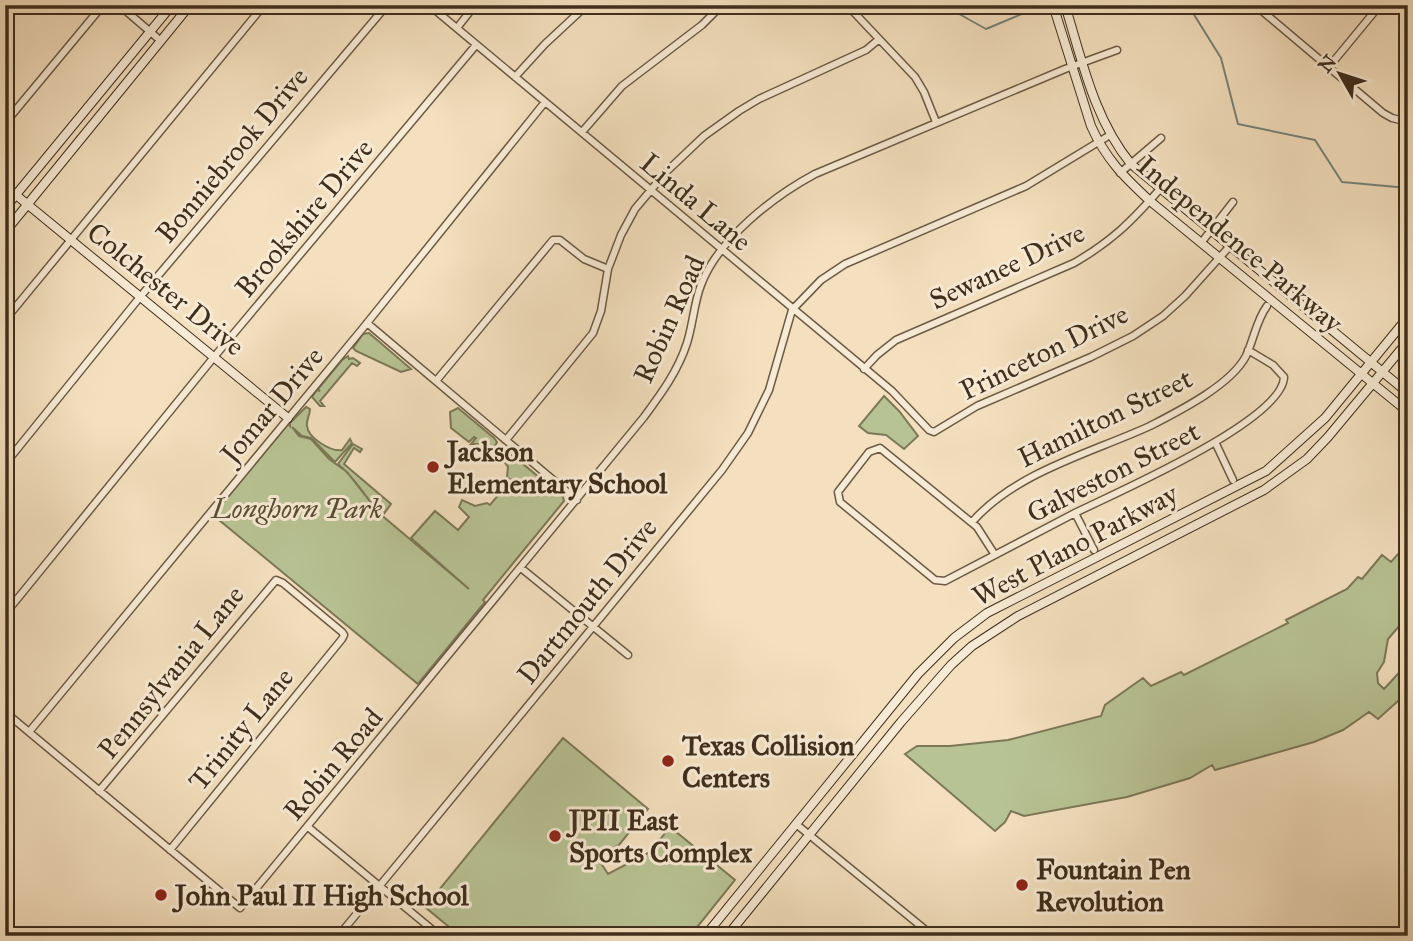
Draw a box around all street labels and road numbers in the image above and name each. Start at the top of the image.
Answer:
street label: Bonniebrook Drive [148,60,316,250]
street label: Brookshire Drive [227,132,381,304]
street label: Linda Lane [633,145,759,259]
street label: Independence Parkway [1130,148,1351,341]
street label: Colchester Drive [80,215,252,363]
street label: Sewanee Drive [924,215,1090,317]
street label: Robin Road [625,250,713,388]
street label: Princeton Drive [954,296,1134,408]
street label: Jomar Drive [211,340,331,473]
street label: Hamilton Street [1012,361,1198,475]
street label: Galveston Street [1021,413,1205,531]
street label: West Plano Parkway [966,476,1184,614]
street label: Dartmouth Drive [509,511,665,691]
street label: Pennsylvania Lane [90,578,252,766]
street label: Trinity Lane [181,661,301,797]
street label: Robin Road [276,701,390,827]

